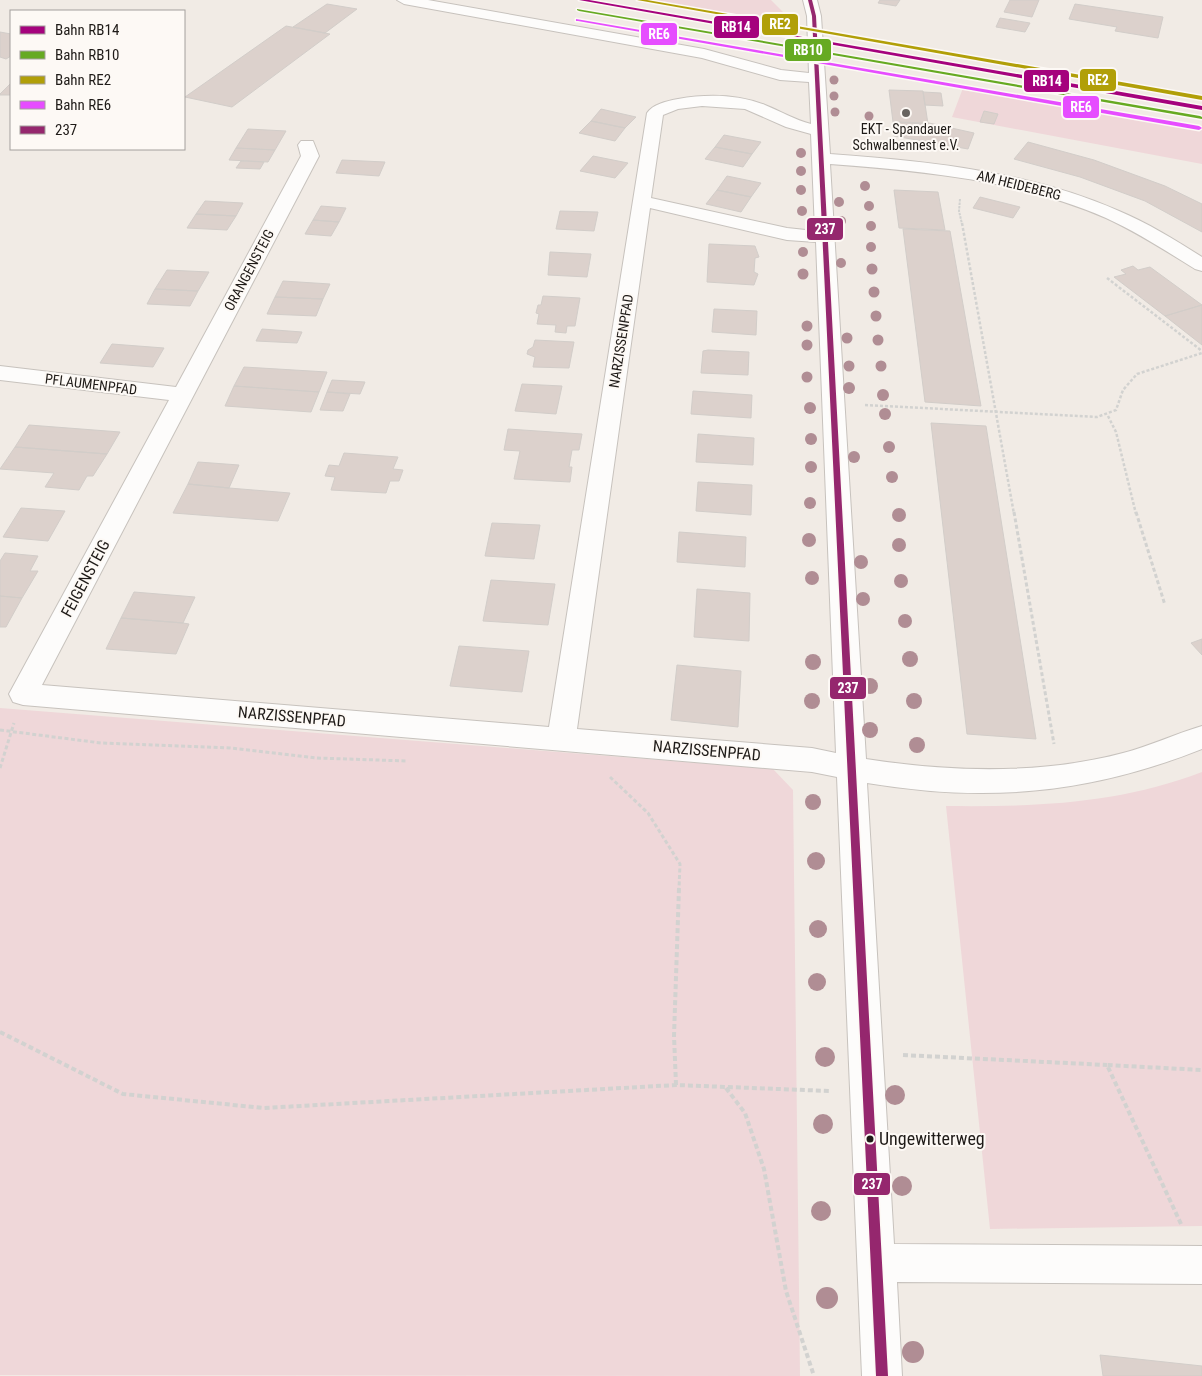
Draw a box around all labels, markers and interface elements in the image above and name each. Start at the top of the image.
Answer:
legend [10,10,185,150]
line badge: RE2 [761,13,799,36]
line badge: RB14 [713,15,760,39]
text: RE2 [769,16,791,32]
text: RB14 [721,19,751,35]
text: Bahn RB14 [55,21,119,39]
line badge: RE6 [640,22,678,46]
text: RE6 [648,26,670,42]
line badge: RB10 [784,38,832,62]
text: RB10 [793,42,823,58]
text: Bahn RB10 [55,46,119,64]
line badge: RE2 [1079,68,1117,92]
line badge: RB14 [1023,69,1070,93]
text: Bahn RE2 [55,71,111,89]
text: RE2 [1087,72,1109,88]
text: RB14 [1032,73,1062,89]
line badge: RE6 [1062,95,1100,119]
text: Bahn RE6 [55,96,111,114]
text: RE6 [1070,99,1092,115]
marker: EKT - Spandauer Schwalbennest e.V. [900,107,912,119]
text: 237 [55,121,77,139]
place label: EKT - Spandauer Schwalbennest e.V. [852,121,960,153]
street label: AM HEIDEBERG [975,167,1063,203]
line badge: 237 [806,217,844,241]
text: 237 [814,221,836,237]
street label: ORANGENSTEIG [221,227,277,313]
street label: NARZISSENPFAD [606,293,636,389]
street label: PFLAUMENPFAD [44,370,138,398]
street label: FEIGENSTEIG [57,536,114,620]
line badge: 237 [829,676,867,700]
text: 237 [837,680,859,696]
street label: NARZISSENPFAD [237,702,347,731]
street label: NARZISSENPFAD [652,736,762,765]
place label: Ungewitterweg [879,1128,985,1149]
marker: Ungewitterweg [865,1134,875,1144]
line badge: 237 [853,1172,891,1196]
text: 237 [861,1176,883,1192]

